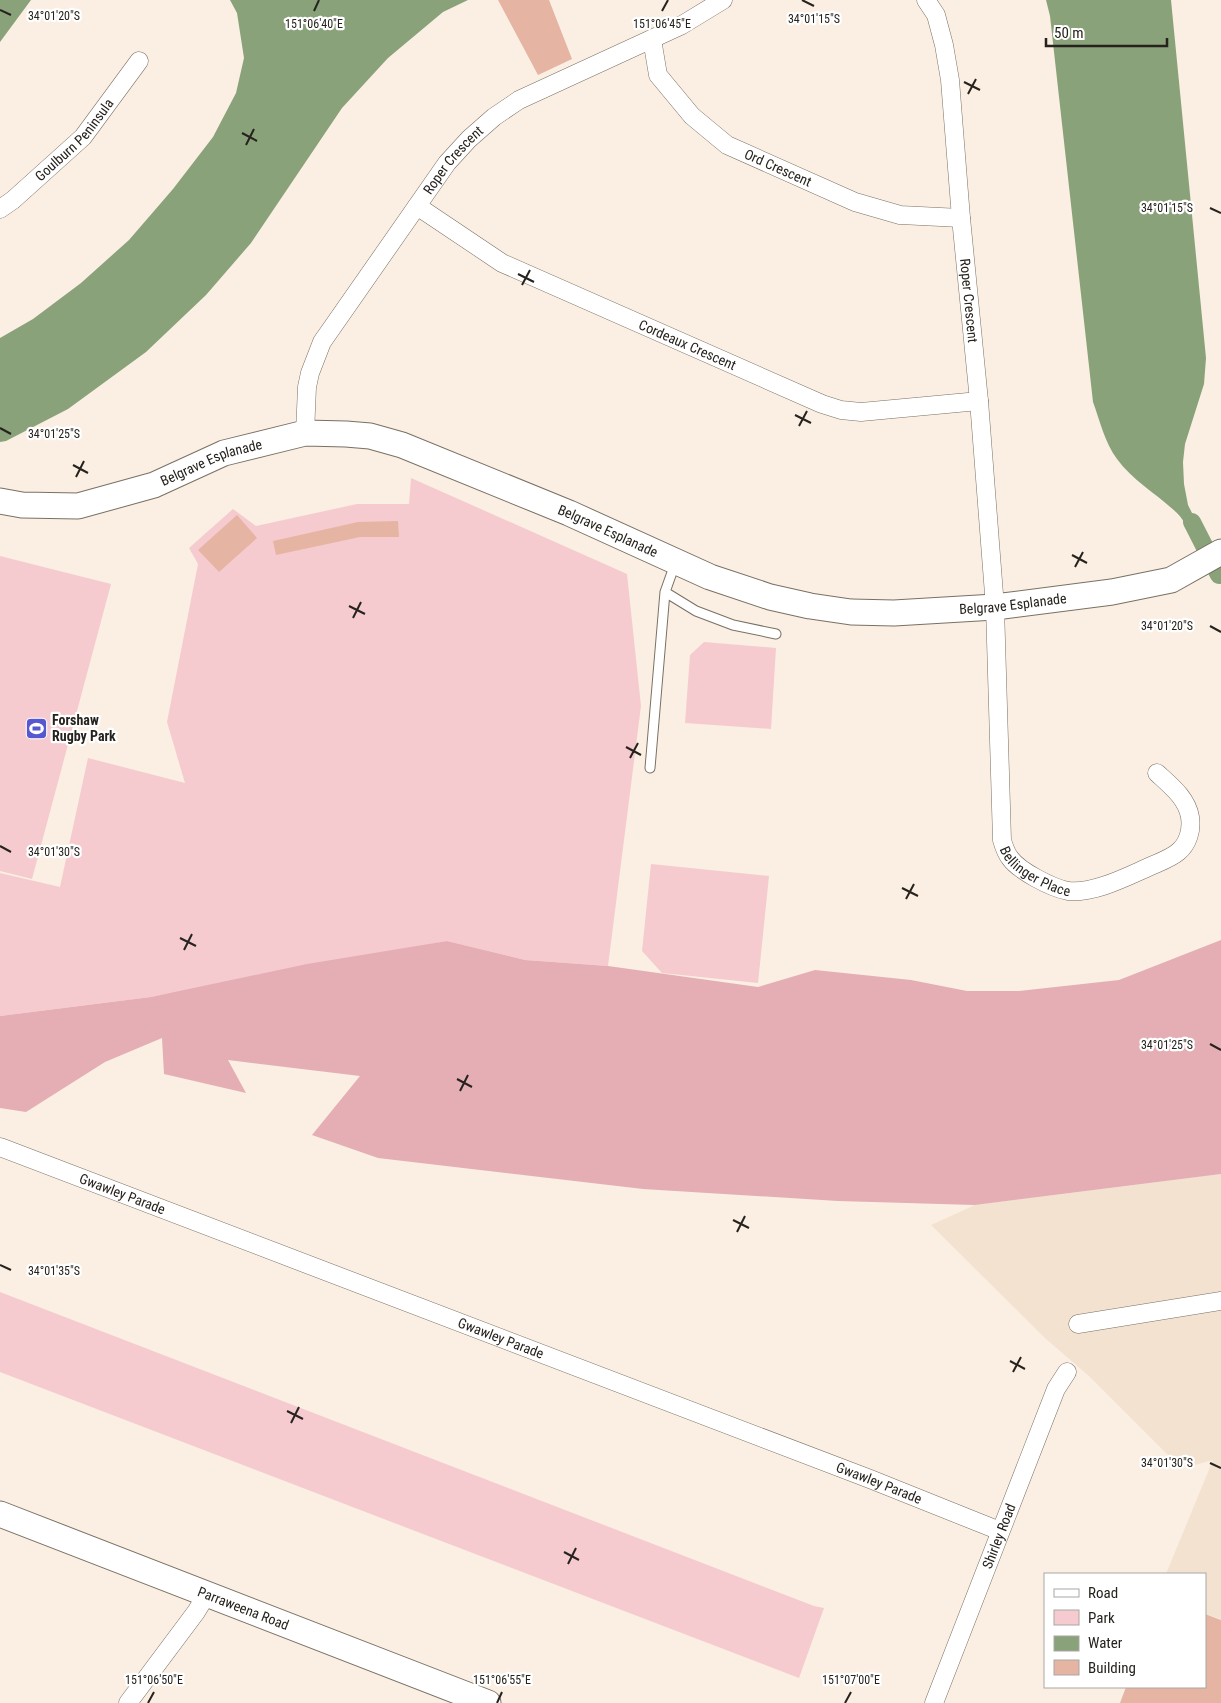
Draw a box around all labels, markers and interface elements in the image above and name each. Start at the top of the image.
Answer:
text: 34°01'20"S [28,9,80,23]
text: 34°01'15"S [788,12,840,26]
scale bar [1046,15,1167,47]
text: 151°06'40"E [285,17,343,31]
text: 151°06'45"E [633,17,691,31]
text: 50 m [1054,24,1084,42]
street label: Goulburn Peninsula [32,95,117,184]
street label: Roper Crescent [420,123,486,197]
street label: Ord Crescent [742,146,814,190]
text: 34°01'15"S [1141,201,1193,215]
street label: Roper Crescent [957,258,981,343]
street label: Cordeaux Crescent [636,316,738,373]
text: 34°01'25"S [28,427,80,441]
street label: Belgrave Esplanade [158,436,264,489]
street label: Belgrave Esplanade [556,501,661,560]
street label: Belgrave Esplanade [959,590,1068,617]
text: 34°01'20"S [1141,619,1193,633]
place label: Forshaw Rugby Park [52,712,116,744]
sports icon: Forshaw Rugby Park [24,716,48,740]
street label: Bellinger Place [997,844,1072,899]
text: 34°01'30"S [28,845,80,859]
text: 34°01'25"S [1141,1038,1193,1052]
street label: Gwawley Parade [77,1170,168,1217]
text: 34°01'35"S [28,1264,80,1278]
street label: Gwawley Parade [456,1314,546,1362]
text: 34°01'30"S [1141,1456,1193,1470]
street label: Gwawley Parade [834,1459,925,1507]
street label: Shirley Road [979,1501,1019,1571]
legend [1044,1573,1206,1688]
street label: Parraweena Road [196,1583,291,1633]
text: Road [1088,1584,1118,1602]
text: Park [1088,1609,1115,1627]
text: Water [1088,1634,1123,1652]
text: Building [1088,1659,1136,1677]
text: 151°06'50"E [125,1673,183,1687]
text: 151°06'55"E [473,1673,531,1687]
text: 151°07'00"E [822,1673,880,1687]

